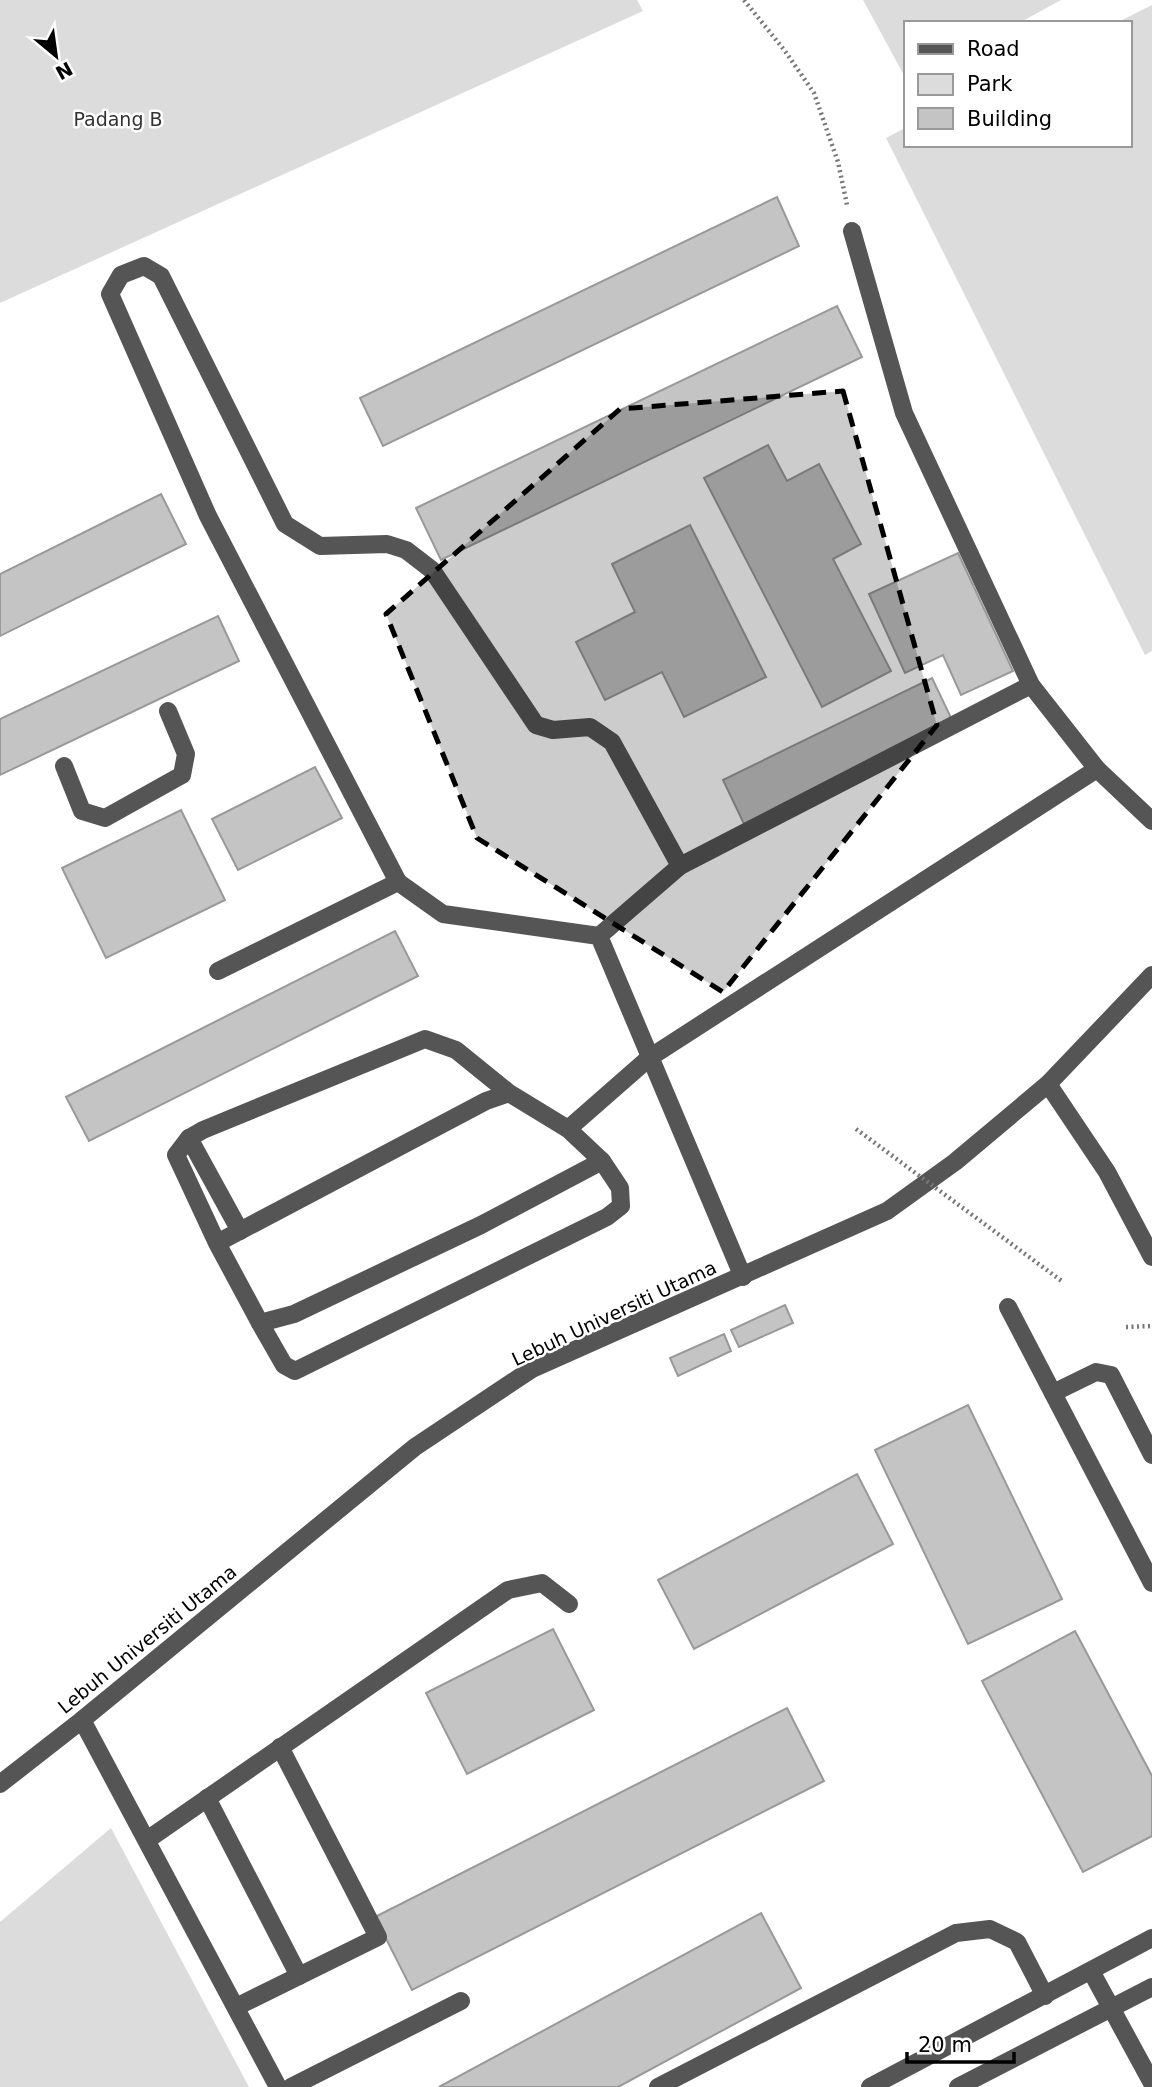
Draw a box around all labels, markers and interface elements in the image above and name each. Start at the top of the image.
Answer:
north arrow [21,21,91,91]
legend [904,21,1131,147]
text: Road [967,37,1020,61]
text: N [52,57,77,84]
text: Park [967,72,1013,96]
text: Building [967,107,1052,131]
park label: Padang B [73,108,163,130]
street label: Lebuh Universiti Utama [508,1256,720,1370]
street label: Lebuh Universiti Utama [53,1560,241,1718]
scale bar [907,2021,1014,2064]
text: 20 m [918,2033,972,2057]

